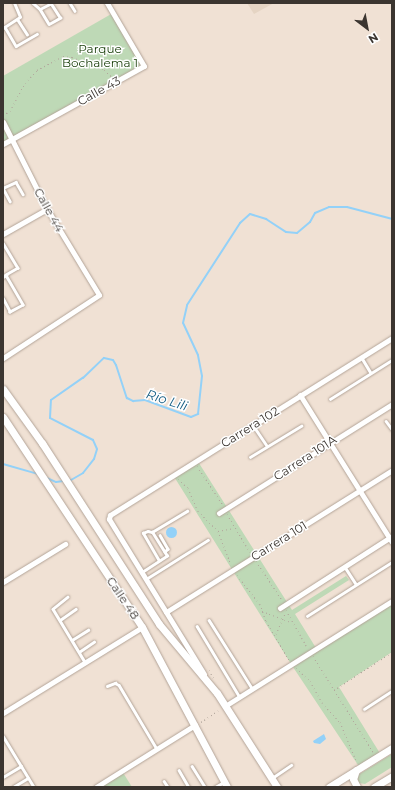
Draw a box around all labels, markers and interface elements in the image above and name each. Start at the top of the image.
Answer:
north arrow [347,8,387,48]
text: N [366,30,381,46]
park label: Parque Bochalema 1 [62,42,138,70]
street label: Calle 43 [75,73,123,109]
street label: Calle 44 [31,185,67,235]
water label: Río Lili [144,386,190,414]
street label: Carrera 102 [218,403,282,451]
street label: Carrera 101A [271,432,339,484]
street label: Carrera 101 [248,518,310,564]
street label: Calle 48 [104,574,142,622]

